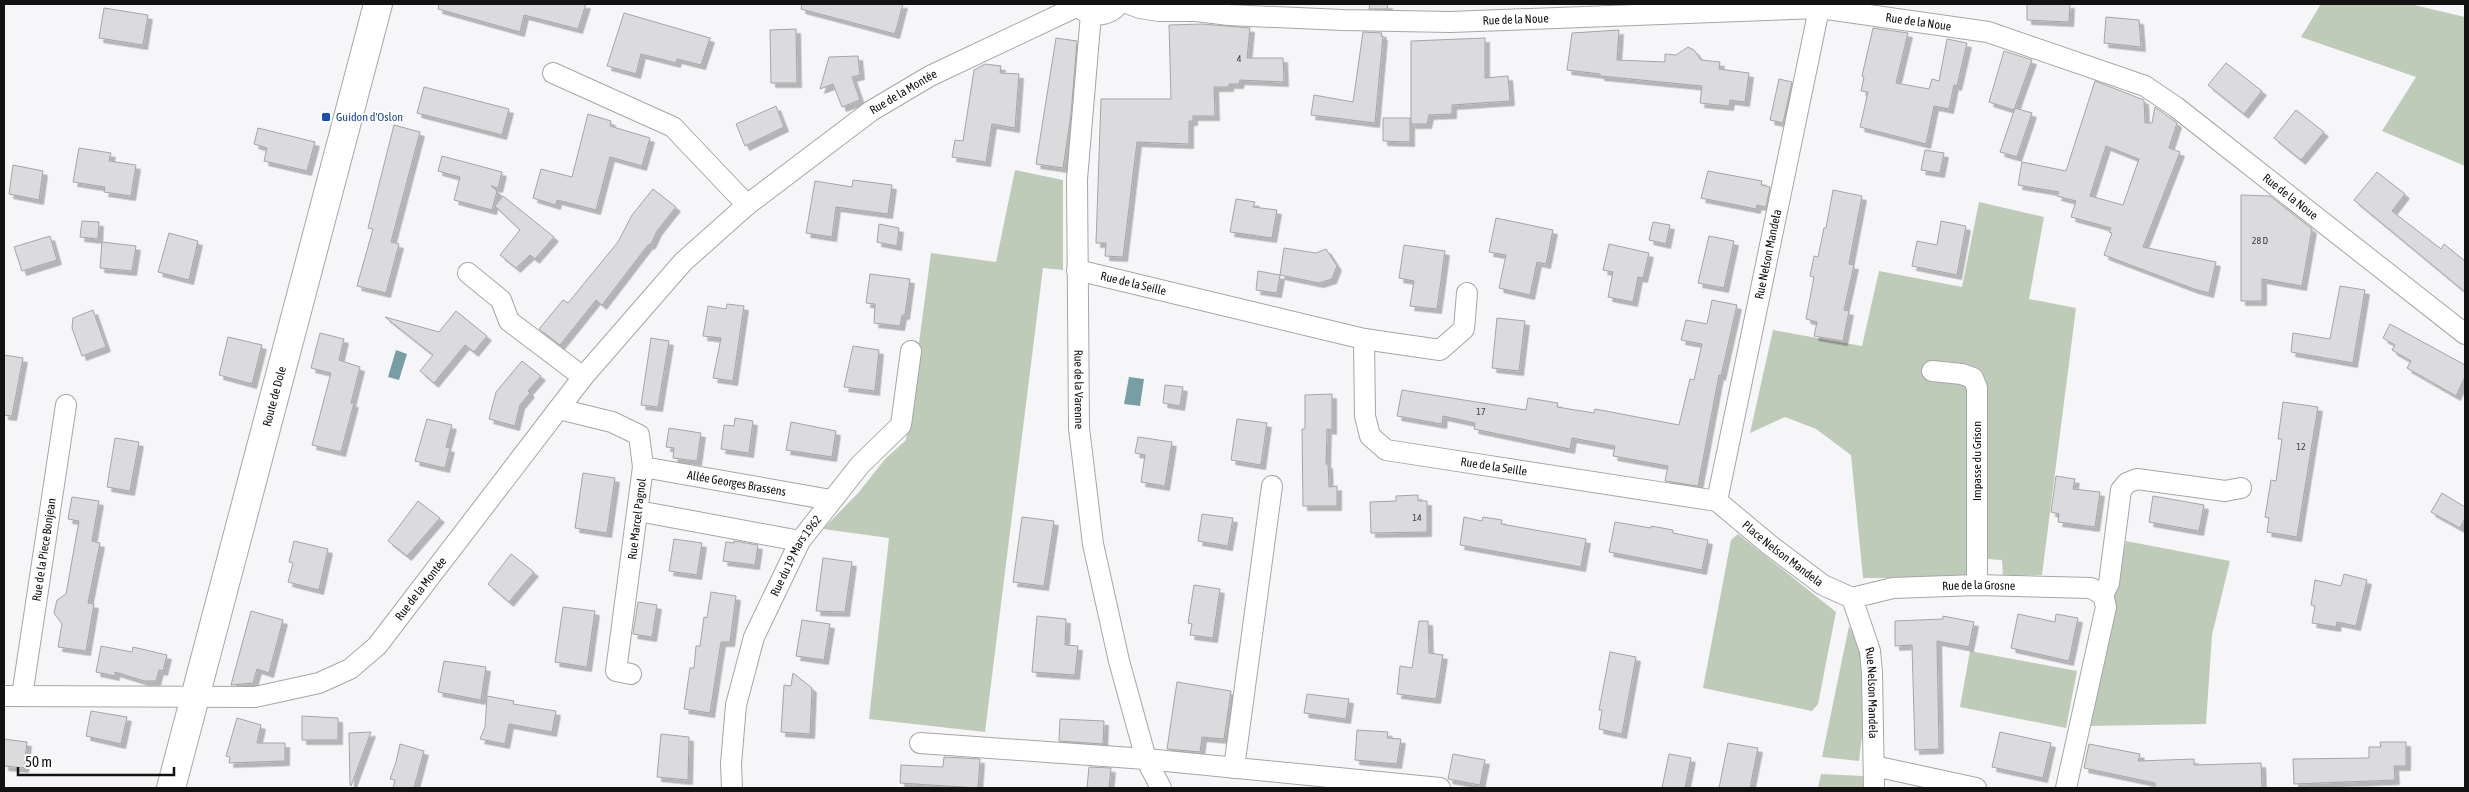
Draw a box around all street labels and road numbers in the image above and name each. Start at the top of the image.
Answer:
street label: Rue de la Noue [1885,10,1952,34]
street label: Rue de la Noue [1482,11,1549,28]
street label: Rue de la Montée [867,67,939,117]
street label: Rue de la Noue [2260,171,2321,223]
street label: Rue Nelson Mandela [1752,208,1784,300]
street label: Rue de la Seille [1099,269,1168,298]
street label: Rue de la Varenne [1071,350,1086,429]
street label: Route de Dole [260,365,289,428]
street label: Impasse du Grison [1970,421,1984,501]
street label: Rue de la Seille [1460,455,1528,479]
street label: Allée Georges Brassens [686,468,787,499]
street label: Rue Marcel Pagnol [625,477,649,560]
street label: Rue de la Piece Bonjean [29,497,59,602]
street label: Rue du 19 Mars 1962 [768,513,824,598]
street label: Place Nelson Mandela [1739,518,1826,590]
street label: Rue de la Montée [392,554,449,623]
street label: Rue de la Grosne [1942,578,2016,593]
street label: Rue Nelson Mandela [1862,645,1880,739]

